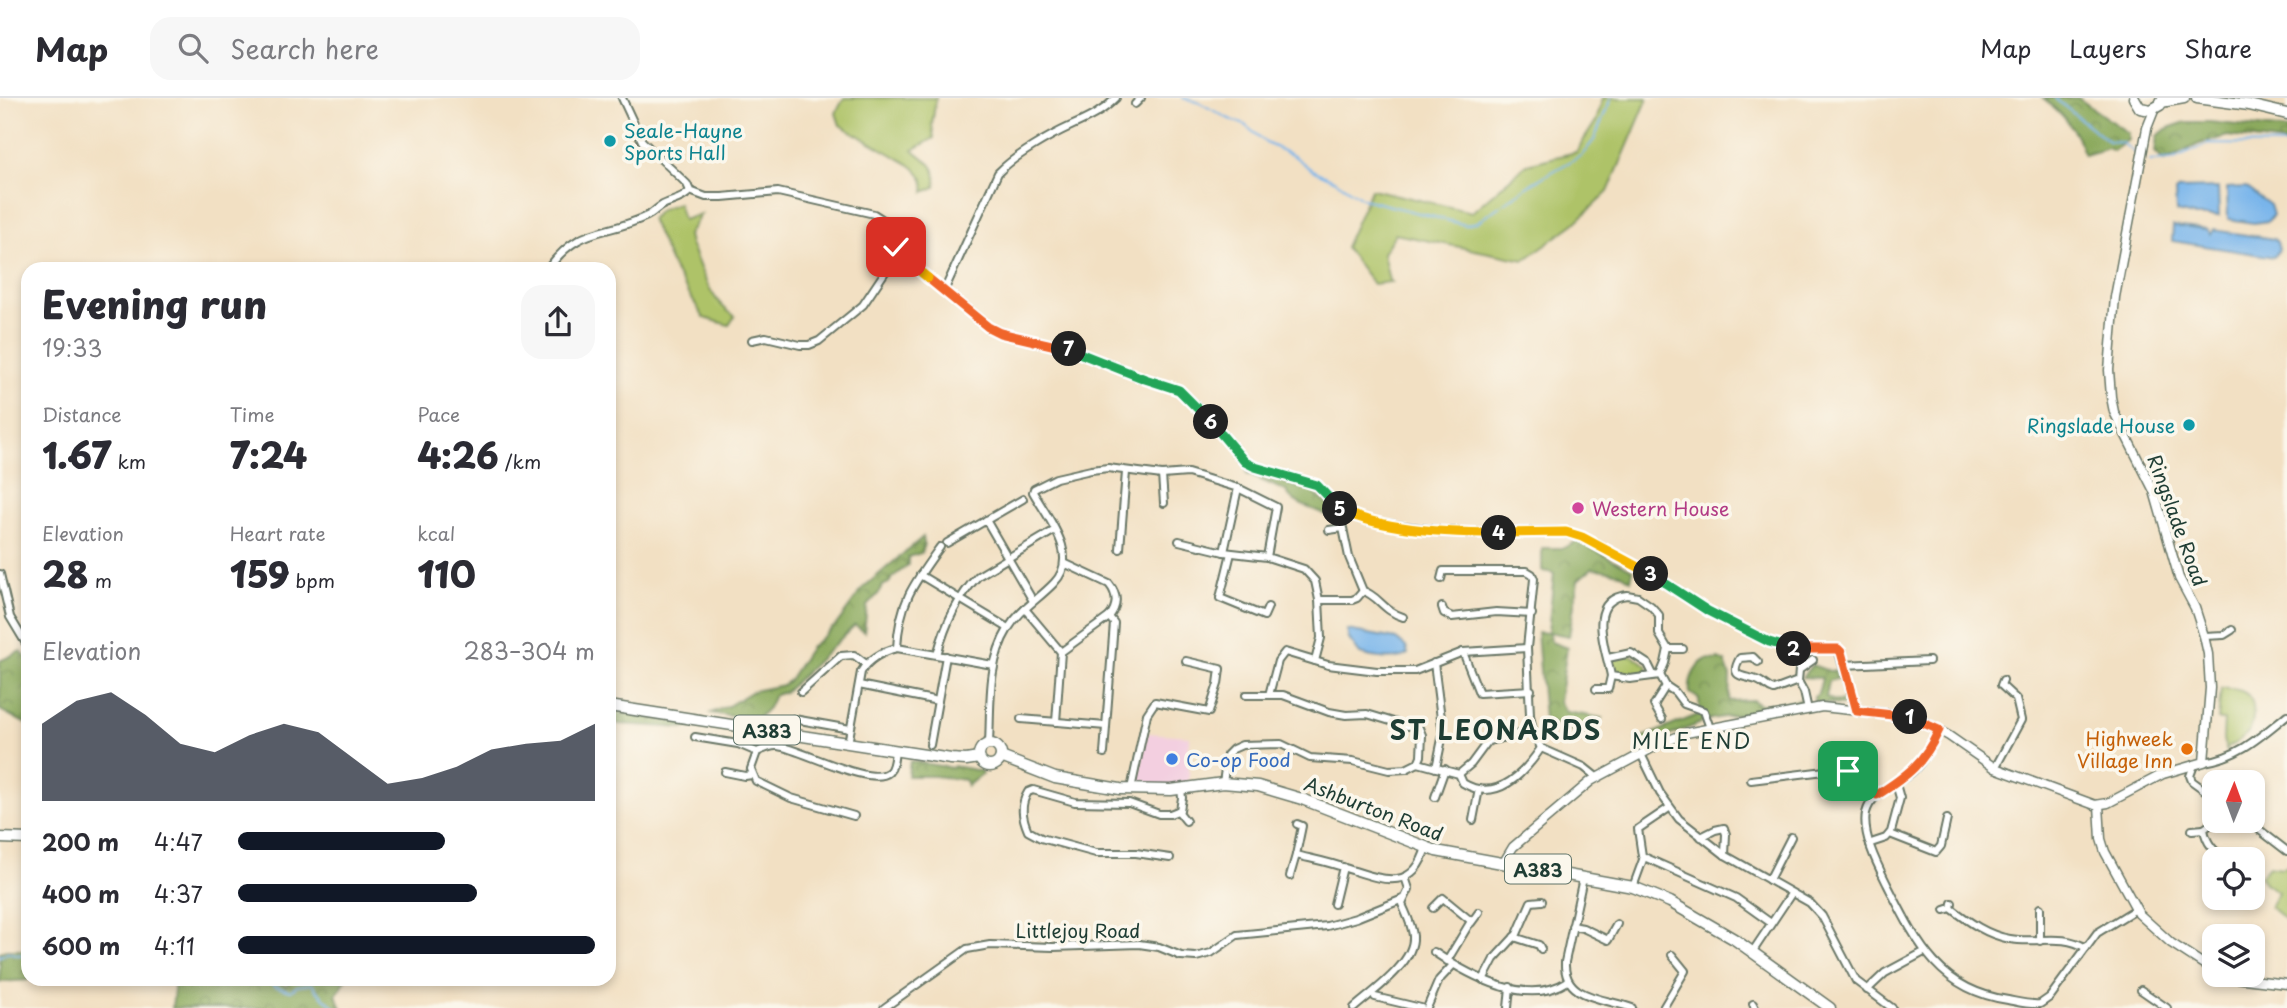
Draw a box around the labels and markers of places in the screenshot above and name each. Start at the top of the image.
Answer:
place label: Seale-Hayne Sports Hall [624,116,743,166]
marker: Seale-Hayne Sports Hall [602,133,618,149]
pin [866,217,926,277]
pin: 7 [1052,331,1086,366]
pin: 6 [1194,404,1228,440]
place label: Ringslade House [2027,411,2175,439]
marker: Ringslade House [2181,417,2197,433]
pin: 5 [1322,492,1358,526]
place label: Western House [1592,494,1729,522]
marker: Western House [1570,500,1586,516]
pin: 4 [1482,516,1516,550]
pin: 3 [1634,556,1668,592]
pin: 2 [1776,632,1812,666]
pin: 1 [1892,700,1927,734]
place label: Highweek Village Inn [2077,724,2173,774]
pin [1818,741,1878,801]
marker: Highweek Village Inn [2179,741,2195,757]
place label: Co-op Food [1186,745,1291,773]
marker: Co-op Food [1164,751,1180,767]

